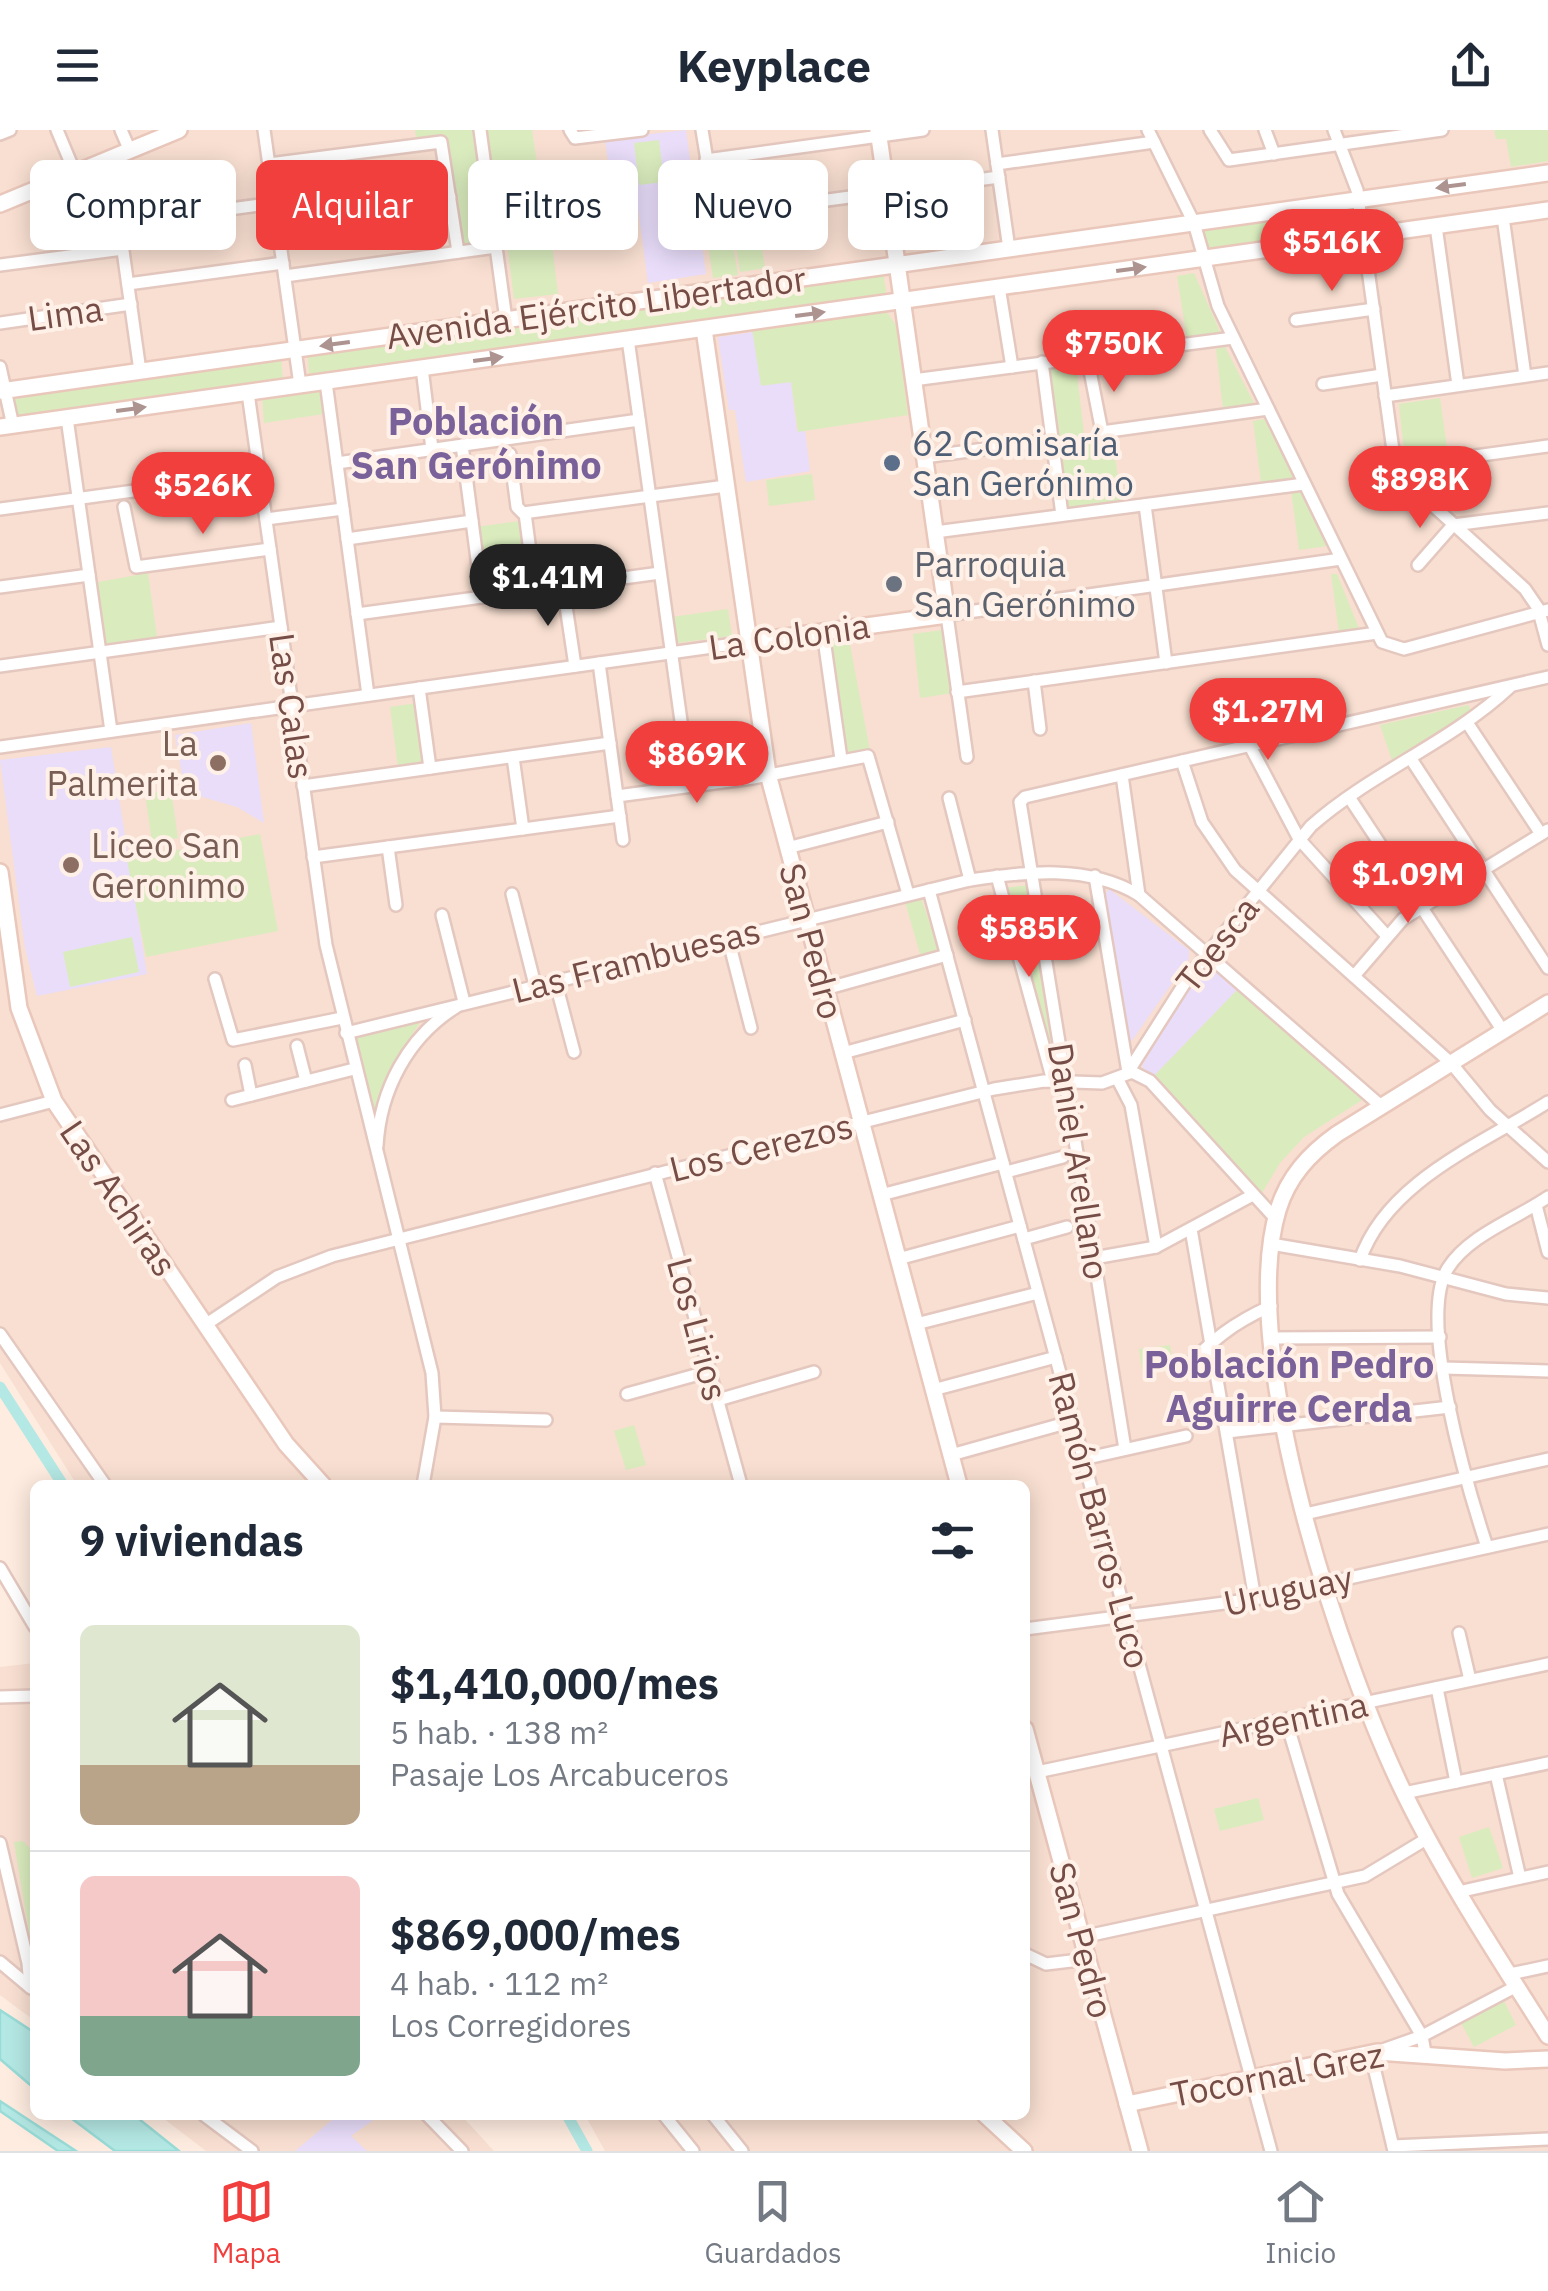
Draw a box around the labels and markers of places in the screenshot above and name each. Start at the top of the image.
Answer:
pin: $516K [1262,209,1402,294]
pin: $750K [1044,310,1184,395]
place label: 62 Comisaría San Gerónimo [912,420,1134,506]
pin: $898K [1350,446,1490,531]
pin: $526K [133,452,273,537]
marker: 62 Comisaría San Gerónimo [881,452,903,474]
place label: Parroquia San Gerónimo [914,541,1136,627]
pin: $1.41M [467,544,629,629]
marker: Parroquia San Gerónimo [883,573,905,595]
pin: $1.27M [1187,678,1349,763]
place label: La Palmerita [47,720,198,806]
pin: $869K [627,721,767,806]
marker: La Palmerita [207,752,229,774]
place label: Liceo San Geronimo [91,822,246,908]
pin: $1.09M [1327,841,1489,926]
marker: Liceo San Geronimo [60,854,82,876]
pin: $585K [959,895,1099,980]

